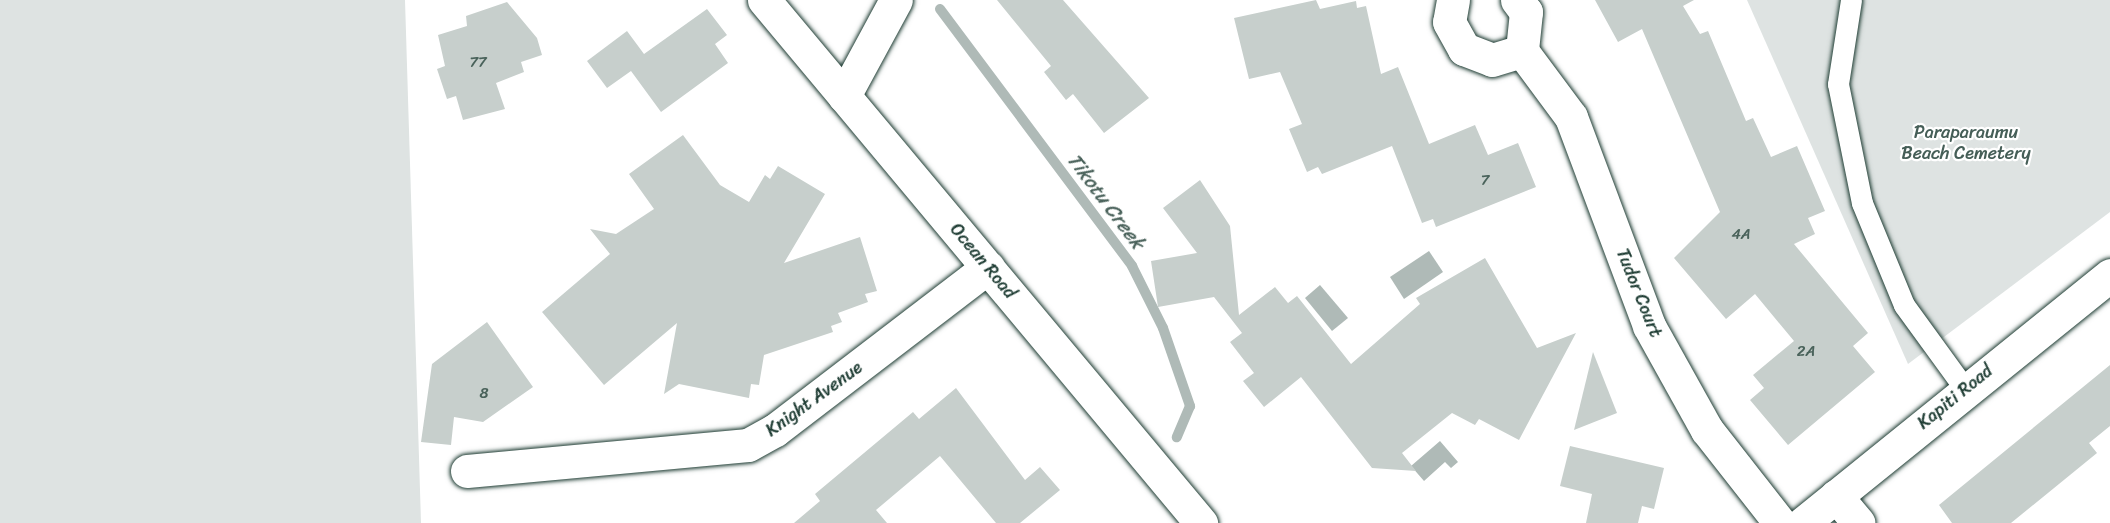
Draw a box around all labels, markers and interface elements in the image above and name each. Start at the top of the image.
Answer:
house number: 77 [469,54,487,72]
park label: Paraparaumu Beach Cemetery [1901,122,2031,164]
water label: Tikotu Creek [1062,148,1150,254]
house number: 7 [1481,172,1489,190]
street label: Ocean Road [945,219,1021,303]
house number: 4A [1731,226,1751,244]
street label: Tudor Court [1611,245,1667,341]
house number: 2A [1797,343,1815,361]
street label: Knight Avenue [761,357,867,441]
street label: Kapiti Road [1913,360,1997,434]
house number: 8 [479,385,489,403]

